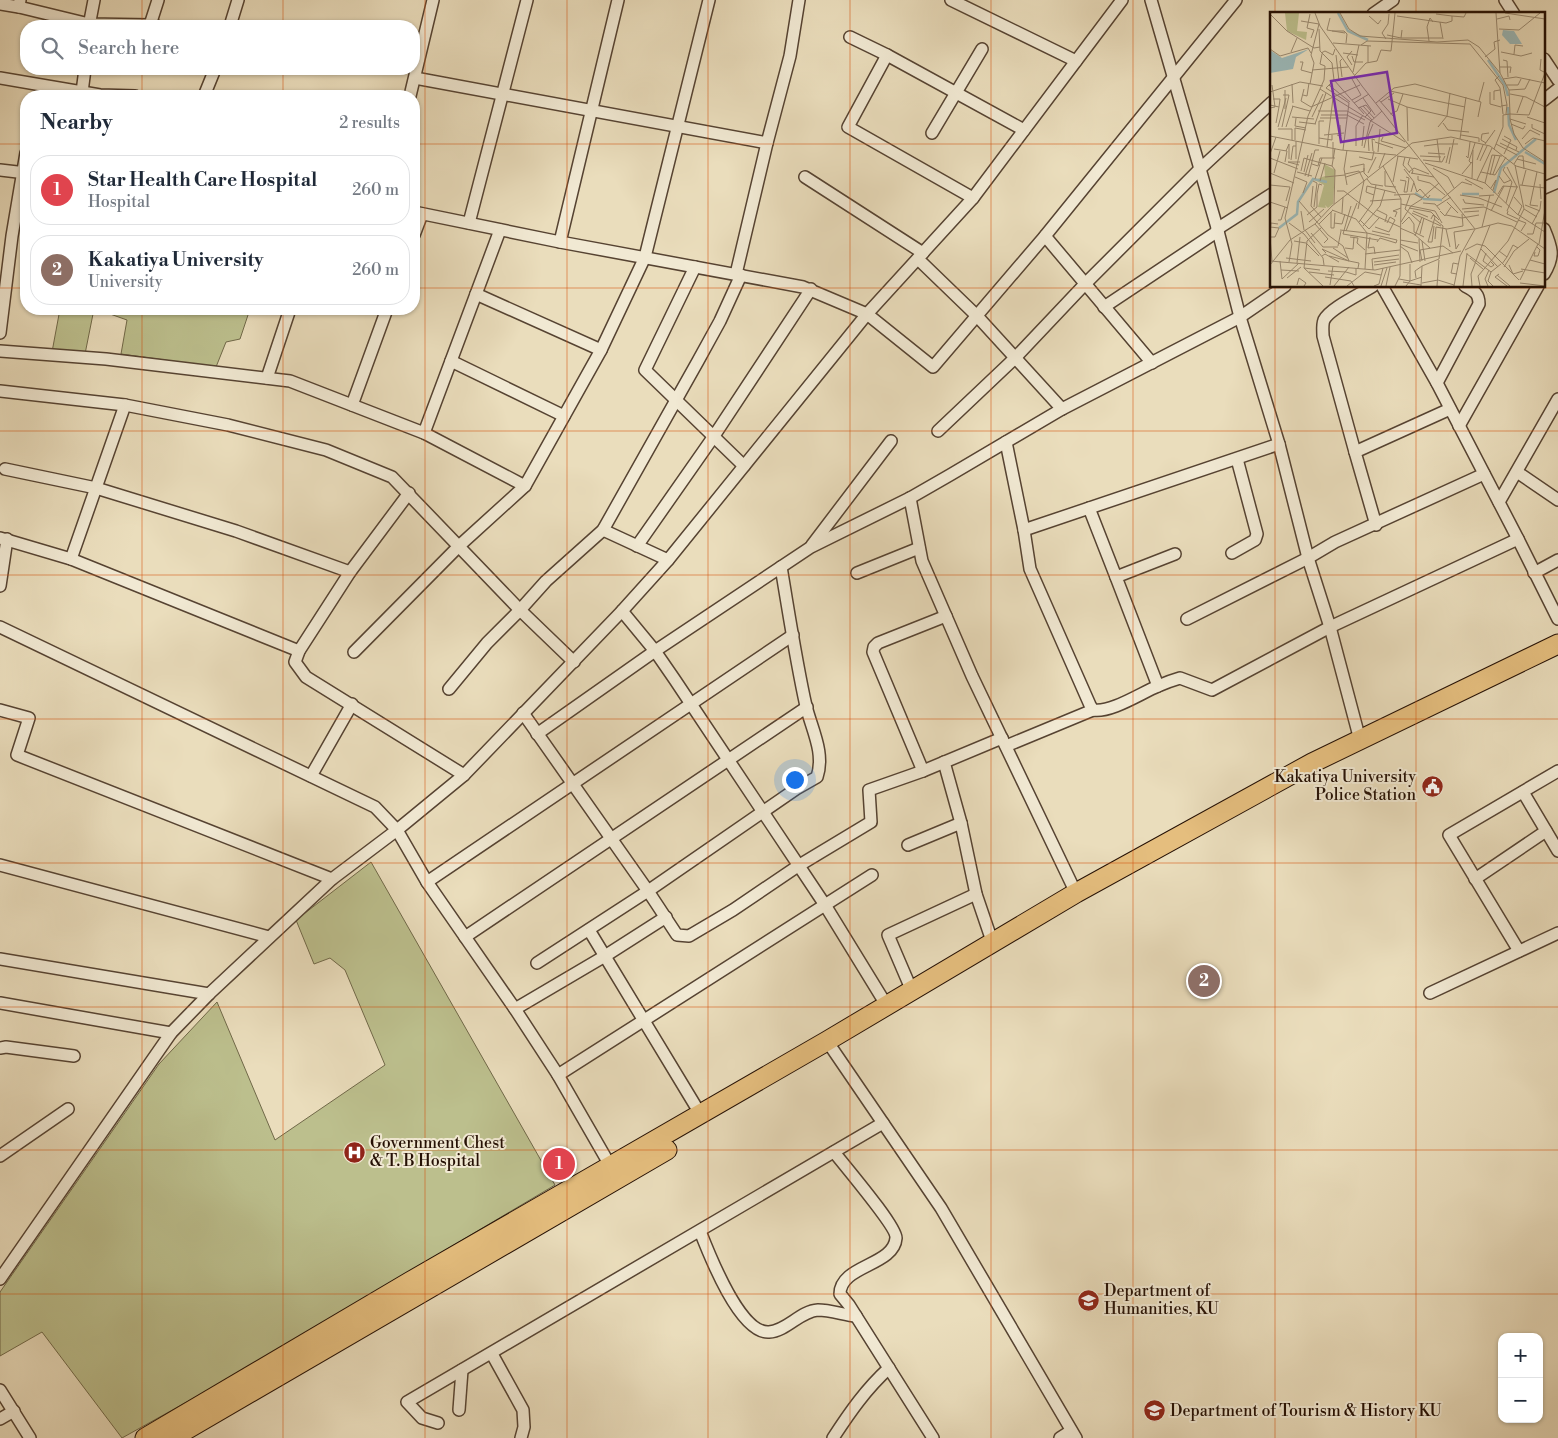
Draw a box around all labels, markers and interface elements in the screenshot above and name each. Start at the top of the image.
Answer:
inset map [1270,12,1546,288]
search box [20,20,420,75]
icon: search [38,34,66,62]
text: Search here [78,36,179,60]
text: Nearby [40,110,113,136]
text: 2 results [339,113,400,133]
text: Star Health Care Hospital [88,168,317,192]
text: 1 [53,180,61,200]
text: 260 m [352,180,399,200]
text: Hospital [88,192,150,212]
text: Kakatiya University [88,248,264,272]
text: 2 [52,260,62,280]
text: 260 m [352,260,399,280]
text: University [88,272,162,292]
your location [782,767,808,793]
place label: Kakatiya University Police Station [1274,767,1416,805]
public building icon: Kakatiya University Police Station [1420,774,1444,798]
pin: 2 [1188,962,1220,1000]
place label: Government Chest & T. B Hospital [370,1133,505,1171]
hospital icon: Government Chest & T. B Hospital [342,1140,366,1164]
pin: 1 [543,1145,575,1183]
place label: Department of Humanities, KU [1104,1281,1219,1319]
school or university icon: Department of Humanities, KU [1076,1288,1100,1312]
map controls [1498,1333,1543,1423]
button: + [1498,1333,1543,1378]
button: − [1498,1378,1543,1423]
school or university icon: Department of Tourism & History KU [1142,1399,1166,1423]
place label: Department of Tourism & History KU [1170,1401,1442,1421]

